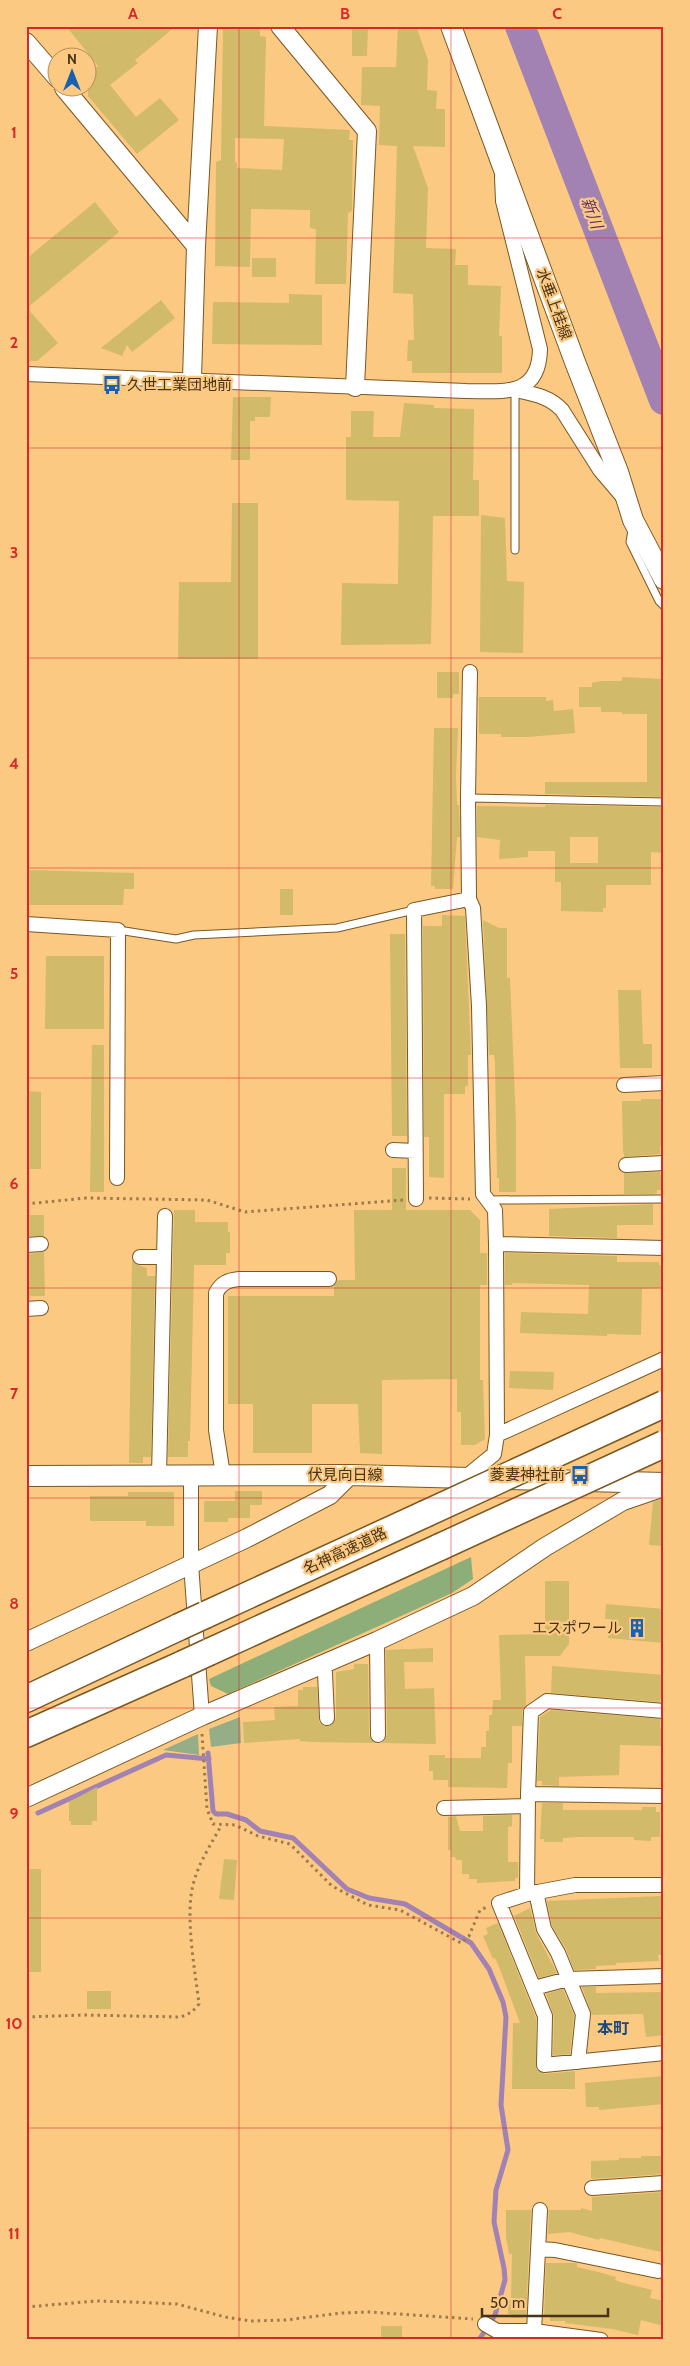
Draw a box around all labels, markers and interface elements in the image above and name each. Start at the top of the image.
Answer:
text: A [128,4,138,23]
text: B [340,4,350,23]
text: C [552,4,562,23]
north arrow [48,48,98,98]
text: N [67,50,77,68]
text: 1 [11,123,17,142]
water label: 新川 [577,195,607,233]
street label: 水垂上桂線 [533,266,575,342]
text: 2 [10,333,18,352]
bus stop icon: 久世工業団地前 [101,374,123,396]
place label: 久世工業団地前 [127,376,232,394]
text: 3 [10,543,18,562]
text: 4 [9,754,19,773]
text: 5 [10,964,18,983]
text: 6 [10,1174,19,1193]
text: 7 [10,1384,19,1403]
bus stop icon: 菱妻神社前 [569,1464,591,1486]
street label: 伏見向日線 [307,1466,383,1484]
place label: 菱妻神社前 [490,1466,565,1484]
street label: 名神高速道路 [300,1524,390,1578]
text: 8 [9,1594,19,1613]
building icon: エスポワール [626,1617,648,1639]
place label: エスポワール [532,1619,622,1637]
text: 9 [10,1804,19,1823]
text: 10 [5,2014,23,2033]
district label: 本町 [597,2019,629,2038]
text: 11 [8,2224,20,2243]
scale bar [482,2286,609,2318]
text: 50 m [490,2294,525,2312]

